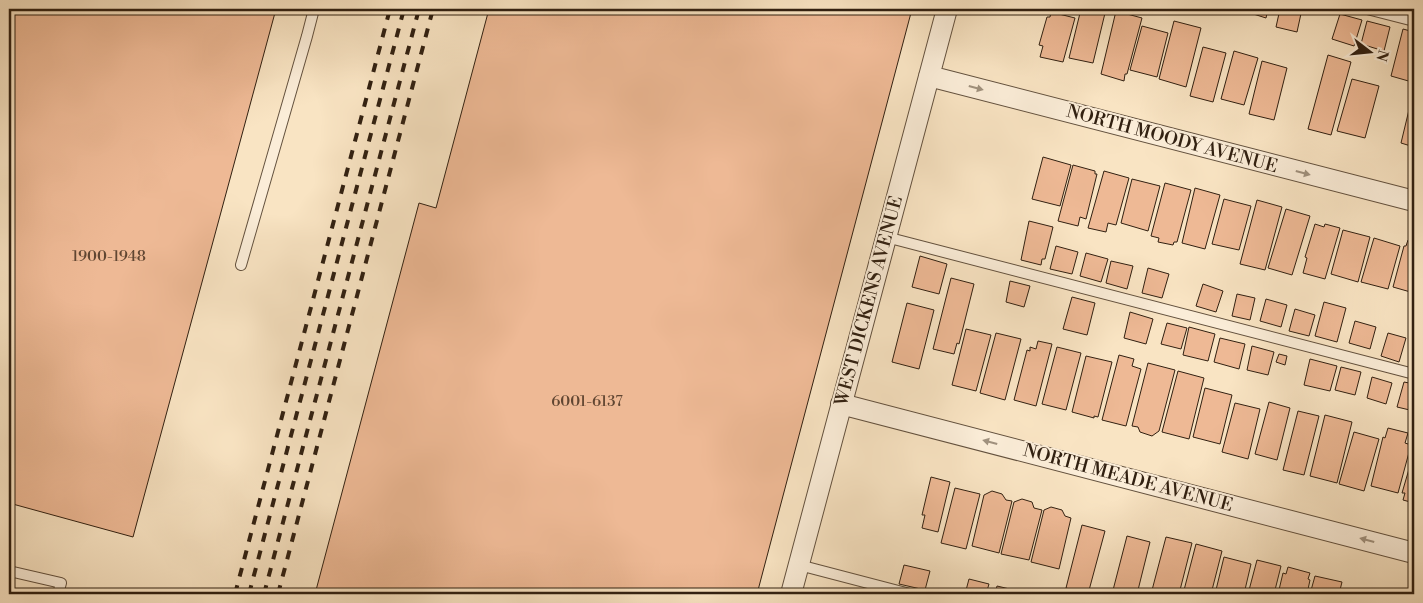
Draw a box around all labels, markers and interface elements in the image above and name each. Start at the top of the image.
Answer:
north arrow [1346,28,1396,78]
text: N [1371,48,1392,63]
one-way arrow [969,84,984,92]
street label: NORTH MOODY AVENUE [1064,100,1280,178]
one-way arrow [1296,169,1311,177]
street label: WEST DICKENS AVENUE [830,193,908,410]
house number: 1900-1948 [72,247,146,266]
house number: 6001-6137 [551,392,623,411]
one-way arrow [982,438,997,446]
street label: NORTH MEADE AVENUE [1021,439,1235,517]
one-way arrow [1360,536,1375,544]

